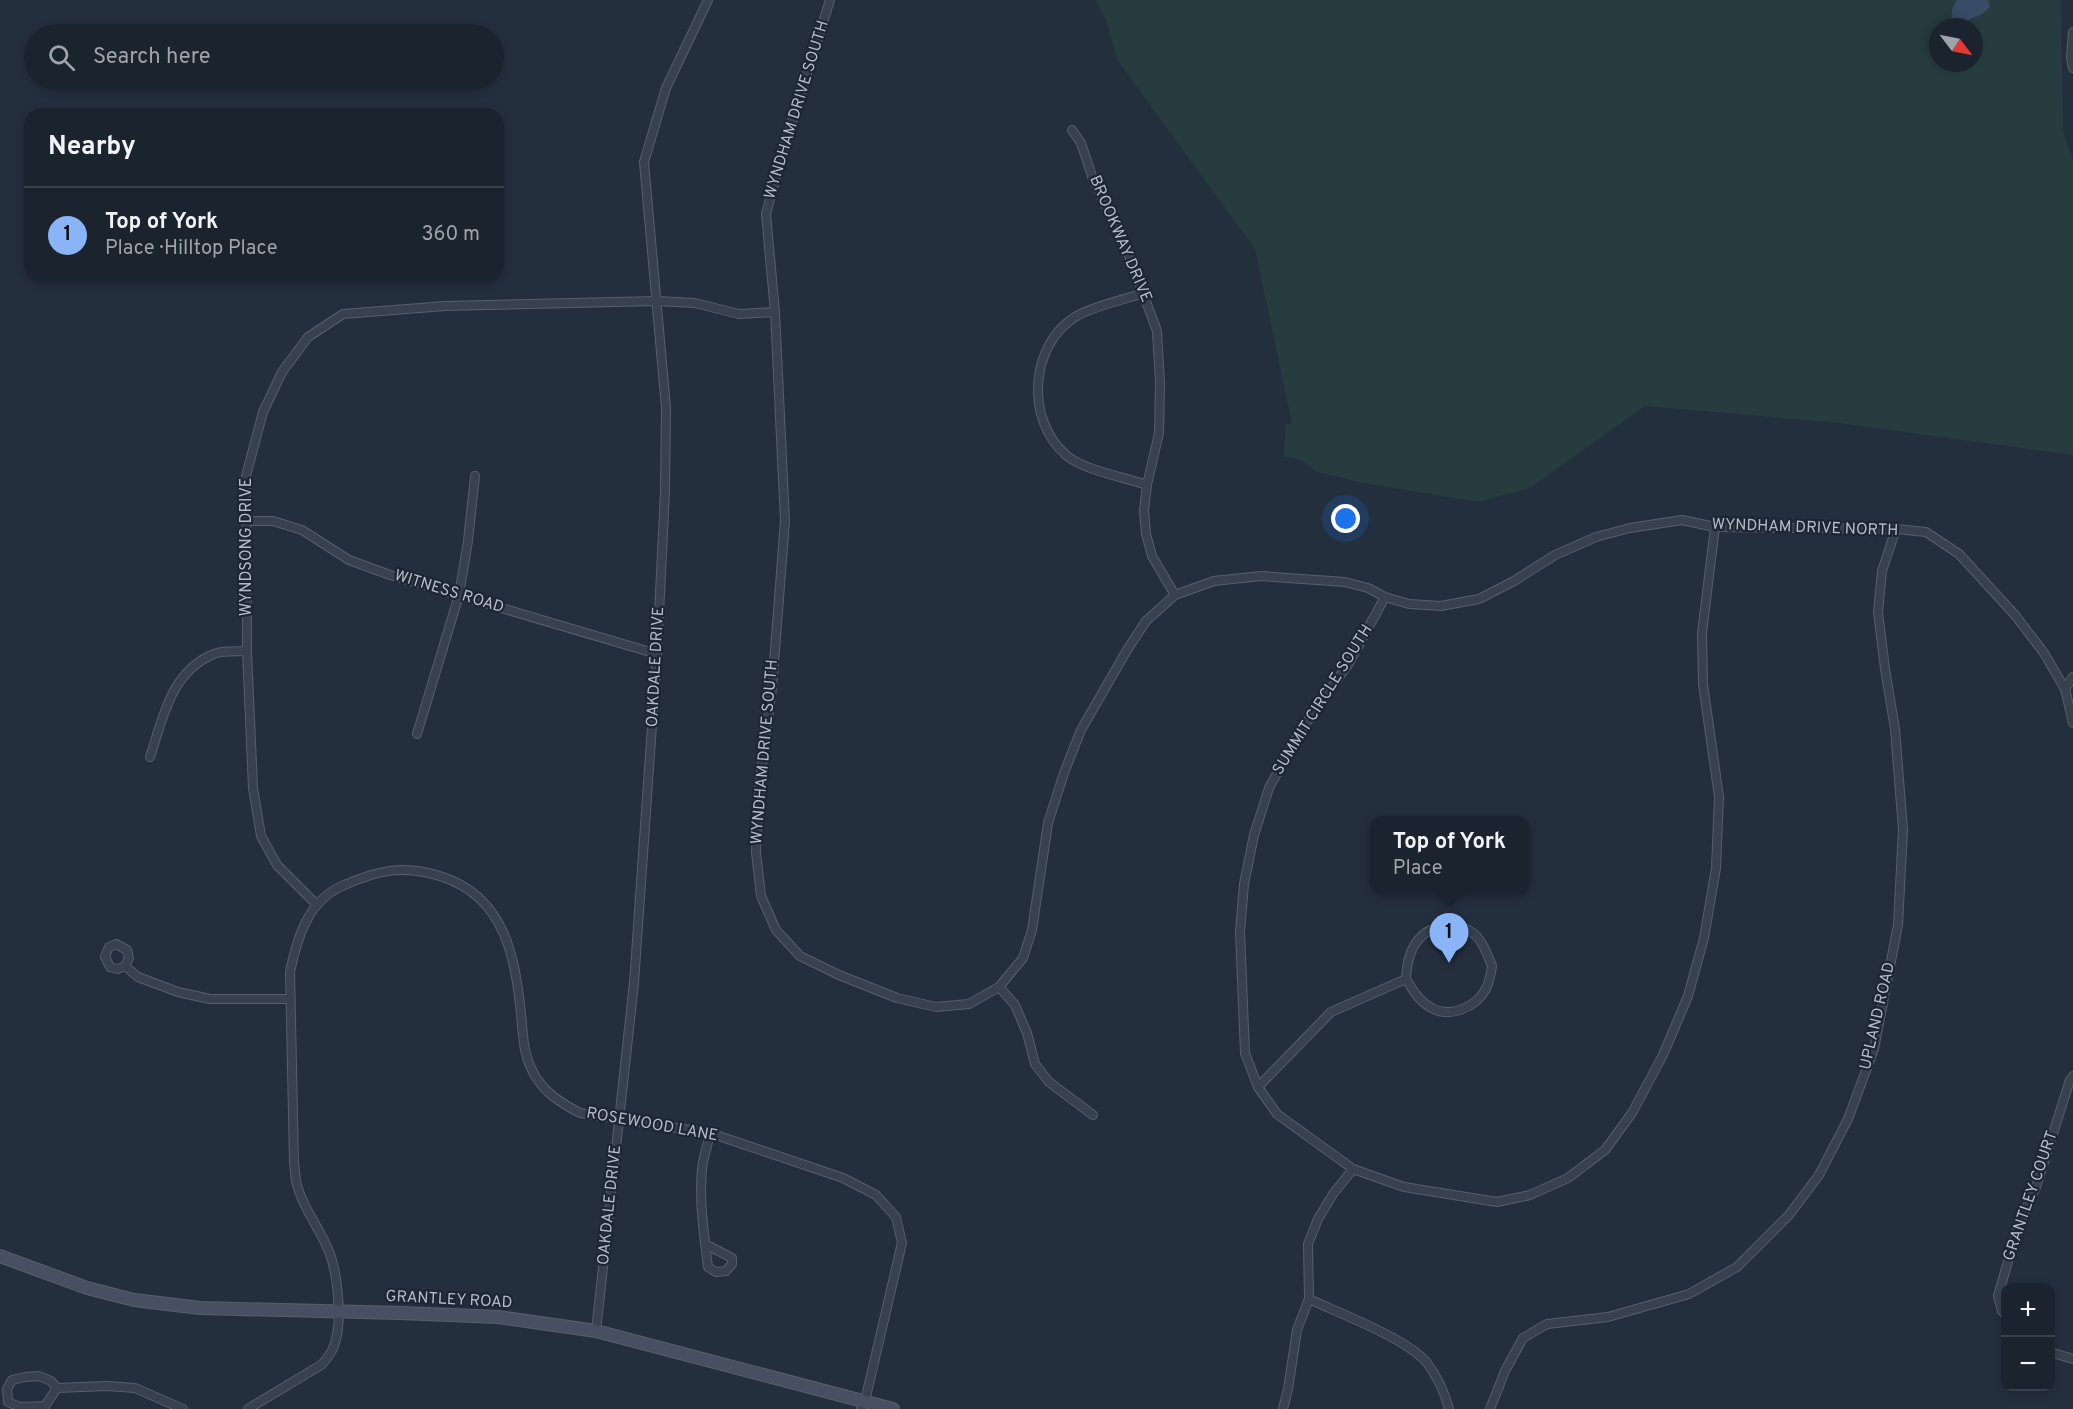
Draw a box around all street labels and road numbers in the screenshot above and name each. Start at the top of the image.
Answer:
street label: WYNDHAM DRIVE SOUTH [760,18,834,202]
street label: BROOKWAY DRIVE [1084,173,1156,305]
street label: WYNDSONG DRIVE [237,478,257,616]
street label: WYNDHAM DRIVE NORTH [1711,515,1899,541]
street label: WITNESS ROAD [392,566,506,618]
street label: OAKDALE DRIVE [643,606,669,728]
street label: SUMMIT CIRCLE SOUTH [1269,621,1377,779]
street label: WYNDHAM DRIVE SOUTH [747,659,783,845]
street label: UPLAND ROAD [1856,960,1900,1072]
street label: ROSEWOOD LANE [585,1104,719,1146]
street label: GRANTLEY COURT [1999,1128,2063,1264]
street label: OAKDALE DRIVE [594,1144,626,1266]
street label: GRANTLEY ROAD [385,1287,513,1313]

